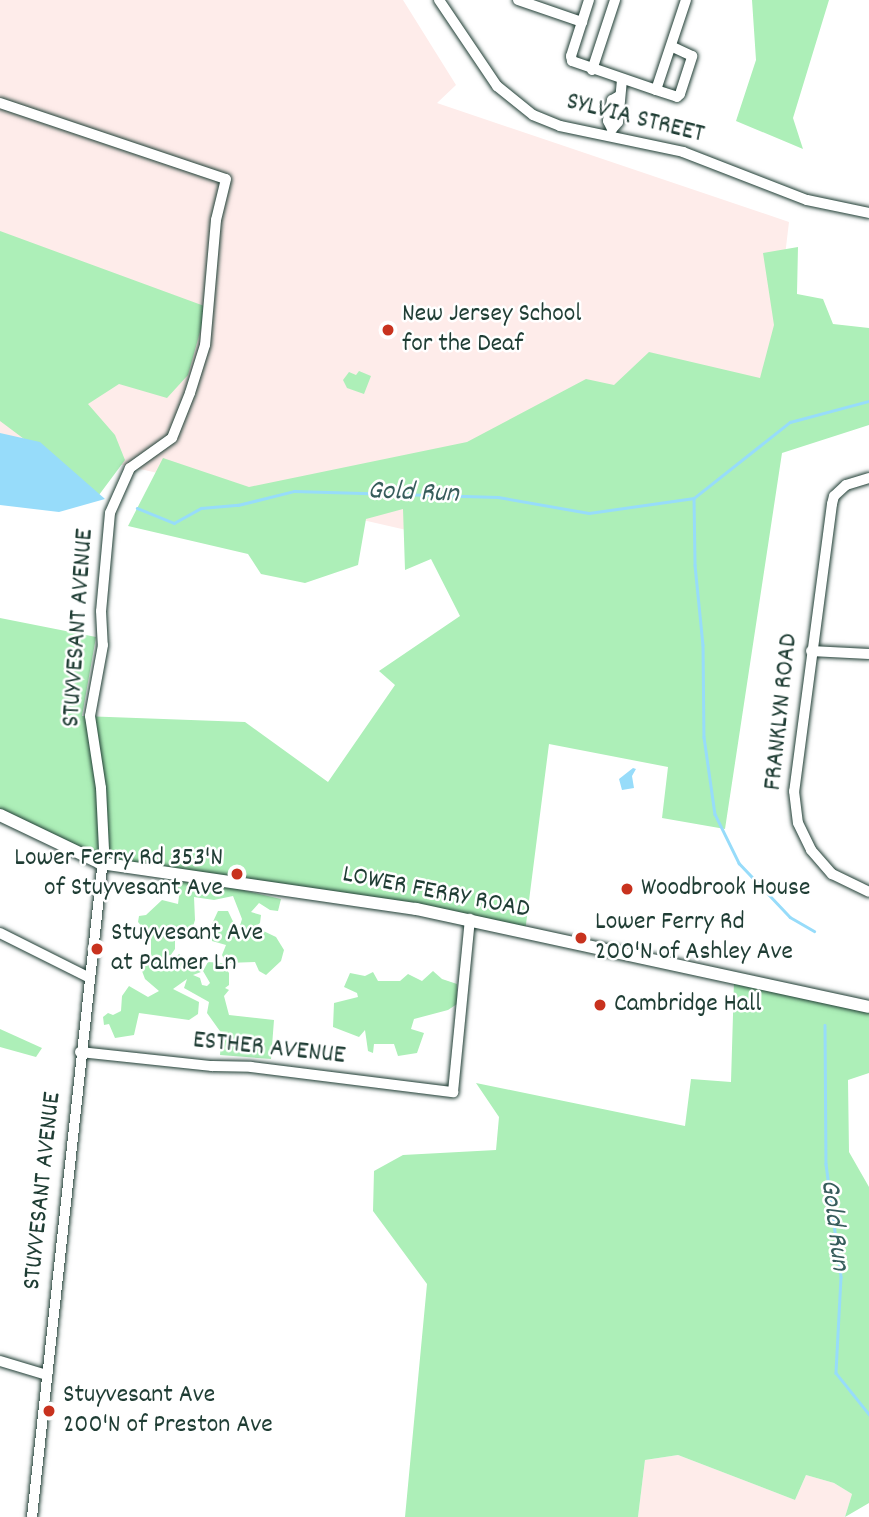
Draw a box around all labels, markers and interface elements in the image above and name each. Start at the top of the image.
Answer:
street label: SYLVIA STREET [563,87,707,151]
place label: New Jersey School for the Deaf [402,299,582,360]
marker: New Jersey School for the Deaf [380,322,396,338]
water label: Gold Run [367,476,459,512]
street label: STUYVESANT AVENUE [57,528,101,728]
street label: FRANKLYN ROAD [758,632,806,792]
place label: Lower Ferry Rd 353'N of Stuyvesant Ave [14,843,223,904]
street label: LOWER FERRY ROAD [340,860,532,926]
marker: Lower Ferry Rd 353'N of Stuyvesant Ave [229,866,245,882]
place label: Woodbrook House [641,873,810,905]
marker: Woodbrook House [619,881,635,897]
place label: Lower Ferry Rd 200'N of Ashley Ave [595,907,793,968]
place label: Stuyvesant Ave at Palmer Ln [111,918,263,979]
marker: Lower Ferry Rd 200'N of Ashley Ave [573,930,589,946]
marker: Stuyvesant Ave at Palmer Ln [89,941,105,957]
place label: Cambridge Hall [614,989,761,1021]
marker: Cambridge Hall [592,997,608,1013]
street label: ESTHER AVENUE [191,1025,347,1073]
street label: STUYVESANT AVENUE [17,1091,69,1291]
water label: Gold Run [811,1178,855,1272]
place label: Stuyvesant Ave 200'N of Preston Ave [63,1380,273,1442]
marker: Stuyvesant Ave 200'N of Preston Ave [41,1403,57,1419]

